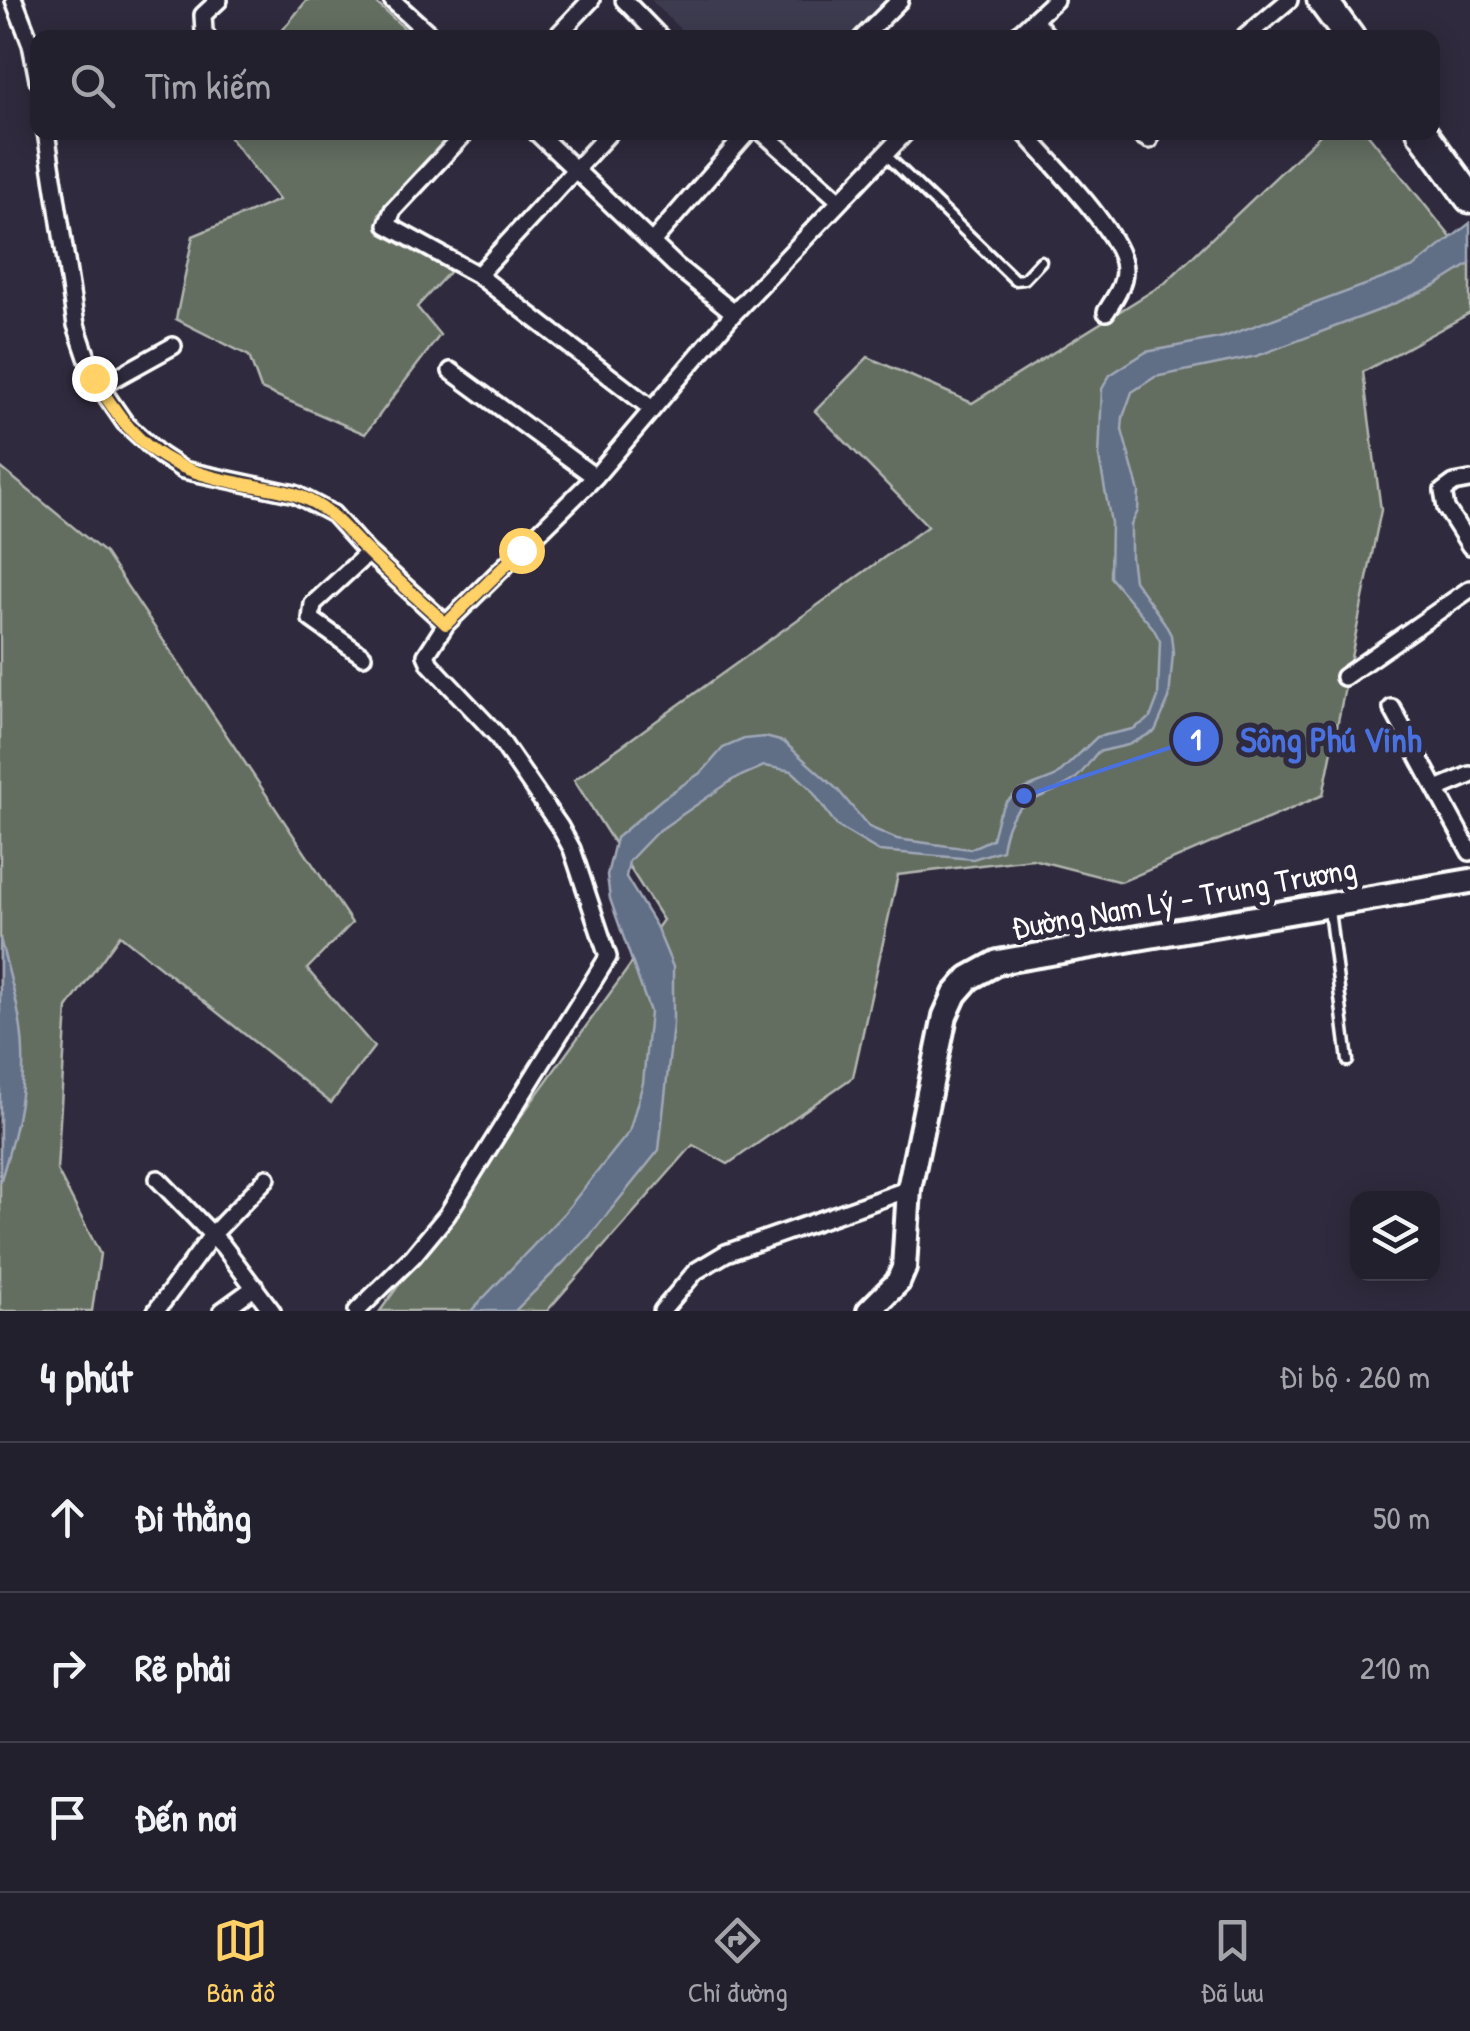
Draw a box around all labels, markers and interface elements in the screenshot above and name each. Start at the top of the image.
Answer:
search box [30,30,1440,140]
icon: search [65,58,120,113]
text: Tìm kiếm [145,59,271,111]
route end [72,356,118,402]
route start [499,528,545,574]
callout: Sông Phú Vinh [1171,707,1442,772]
text: Sông Phú Vinh [1240,716,1422,764]
text: 1 [1191,719,1202,759]
street label: Đường Nam Lý - Trung Trương [1008,846,1359,949]
map controls [1350,1191,1440,1281]
button: layers [1350,1191,1440,1281]
text: 4 phút [40,1348,132,1405]
text: Đi bộ · 260 m [1279,1355,1430,1398]
icon: ahead [40,1490,95,1545]
text: Đi thẳng [135,1491,251,1543]
text: 50 m [1373,1496,1430,1539]
icon: right [40,1640,95,1695]
text: Rẽ phải [135,1641,232,1693]
text: 210 m [1360,1646,1430,1689]
icon: arrive [40,1790,95,1845]
text: Đến nơi [135,1791,238,1843]
tab: Bản đồ [207,1913,275,2011]
tab: Chỉ đường [688,1913,788,2011]
tab: Đã lưu [1201,1913,1263,2011]

